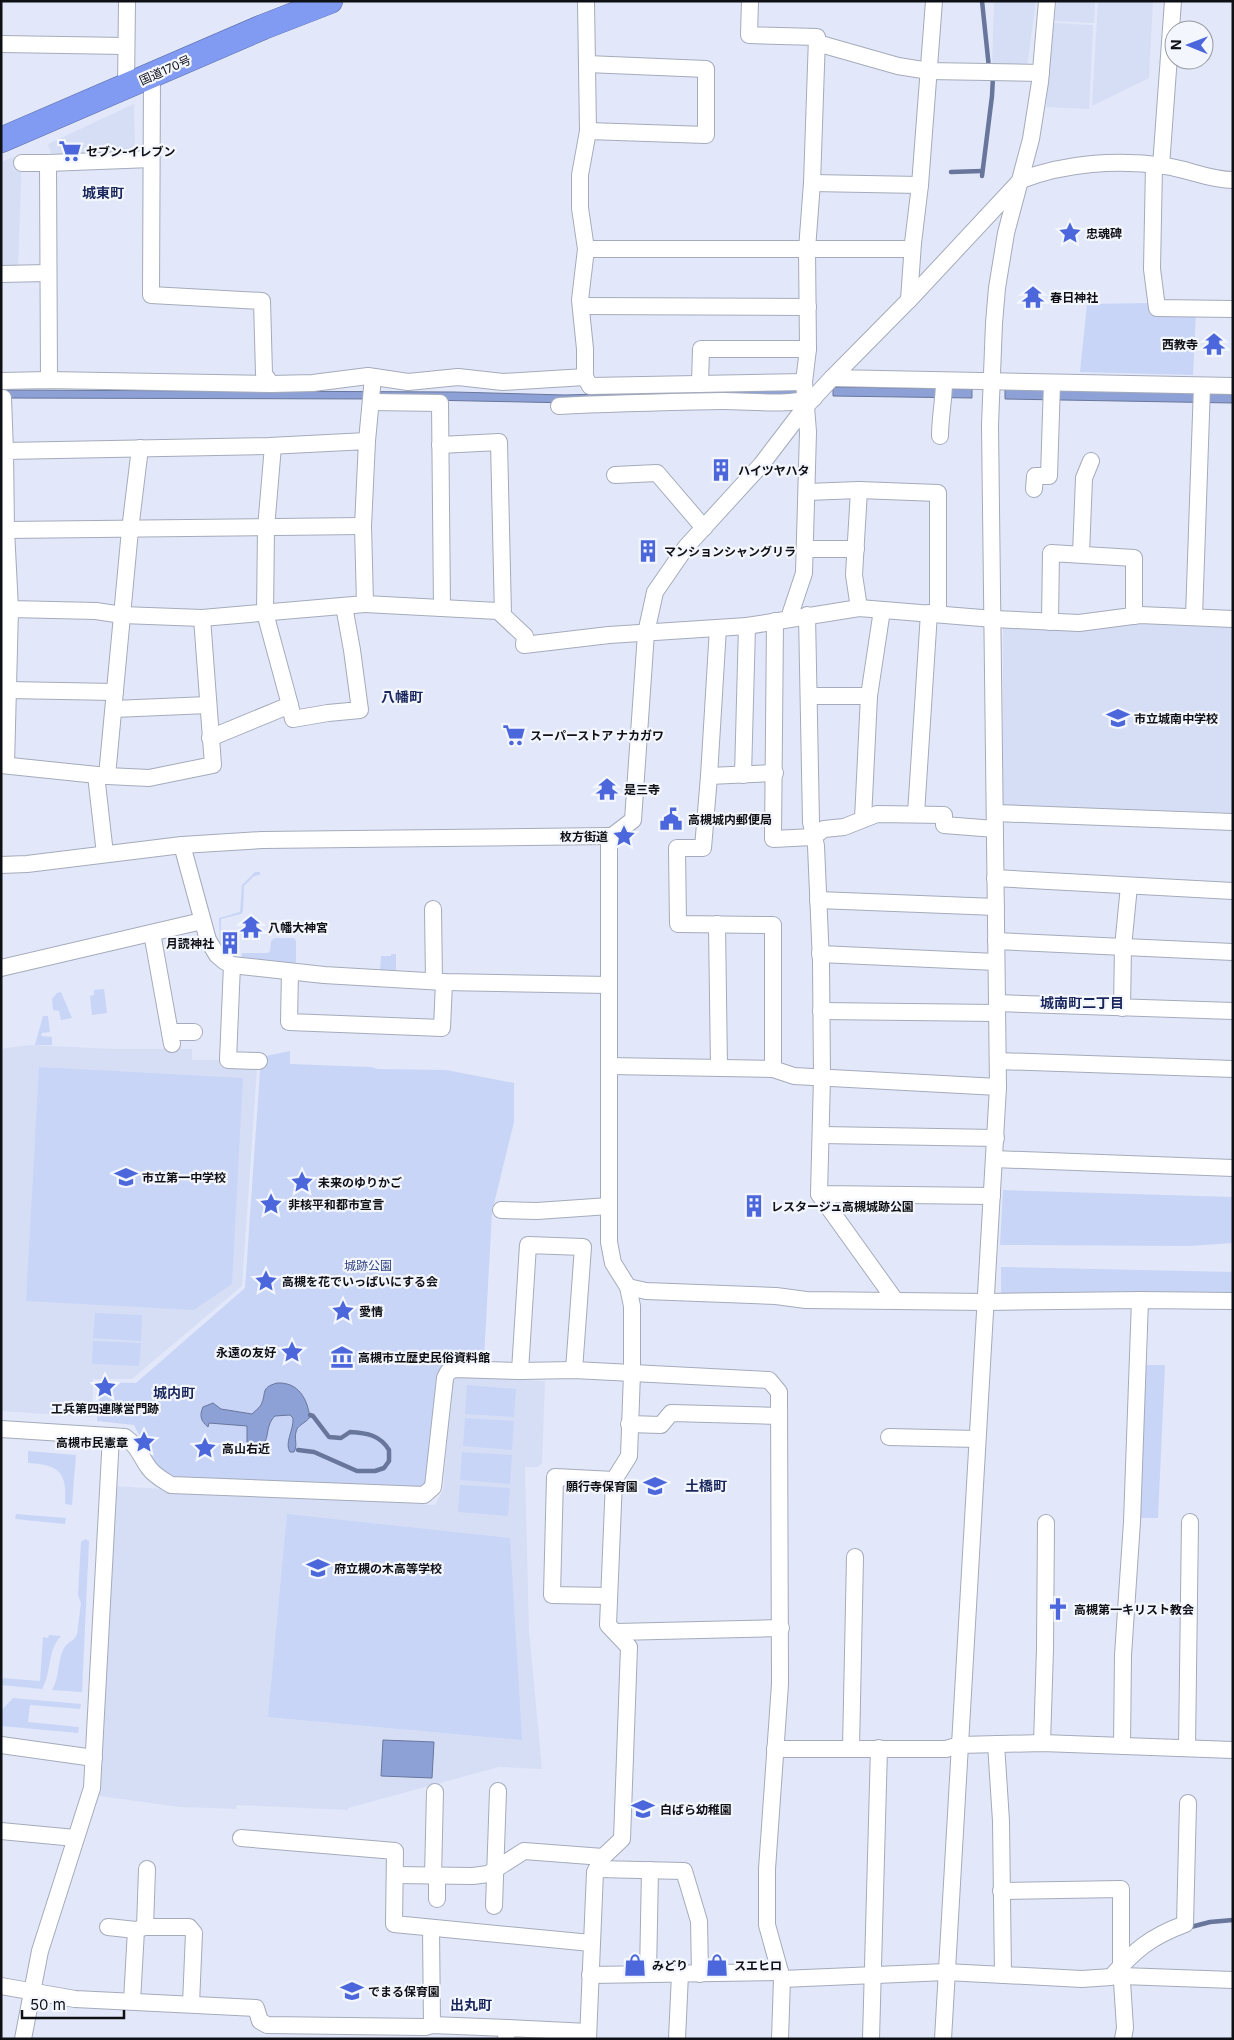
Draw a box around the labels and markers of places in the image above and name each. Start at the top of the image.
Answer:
supermarket icon: セブン-イレブン [57,138,83,164]
place label: セブン-イレブン [86,144,176,159]
place icon: 忠魂碑 [1057,220,1083,246]
place label: 忠魂碑 [1086,226,1122,241]
temple icon: 春日神社 [1020,284,1046,310]
place label: 春日神社 [1050,290,1098,305]
temple icon: 西教寺 [1201,331,1227,357]
place label: 西教寺 [1162,337,1198,352]
building icon: ハイツヤハタ [708,457,734,483]
place label: ハイツヤハタ [738,463,810,478]
building icon: マンションシャングリラ [635,538,661,564]
place label: マンションシャングリラ [664,544,796,559]
school or university icon: 市立城南中学校 [1105,705,1131,731]
place label: 市立城南中学校 [1134,711,1218,726]
supermarket icon: スーパーストア ナカガワ [501,722,527,748]
place label: スーパーストア ナカガワ [530,728,664,743]
temple icon: 是三寺 [594,776,620,802]
place label: 是三寺 [624,782,660,797]
public building icon: 高槻城内郵便局 [658,806,684,832]
place label: 高槻城内郵便局 [688,812,772,827]
place icon: 枚方街道 [611,823,637,849]
place label: 枚方街道 [560,829,608,844]
temple icon: 八幡大神宮 [238,914,264,940]
place label: 八幡大神宮 [268,920,328,935]
building icon: 月読神社 [217,930,243,956]
place label: 月読神社 [166,936,214,951]
school or university icon: 市立第一中学校 [113,1164,139,1190]
place icon: 未来のゆりかご [289,1169,315,1195]
place label: 市立第一中学校 [142,1170,226,1185]
place label: 未来のゆりかご [318,1175,402,1190]
place icon: 非核平和都市宣言 [258,1191,284,1217]
building icon: レスタージュ高槻城跡公園 [741,1193,767,1219]
place label: 非核平和都市宣言 [288,1197,384,1212]
place label: レスタージュ高槻城跡公園 [771,1199,914,1214]
place icon: 高槻を花でいっぱいにする会 [253,1268,279,1294]
place label: 高槻を花でいっぱいにする会 [282,1274,438,1289]
place icon: 愛情 [330,1298,356,1324]
place label: 愛情 [359,1304,383,1319]
place icon: 永遠の友好 [279,1339,305,1365]
museum icon: 高槻市立歴史民俗資料館 [329,1344,355,1370]
place label: 永遠の友好 [216,1345,276,1360]
place label: 高槻市立歴史民俗資料館 [358,1350,490,1365]
place icon: 工兵第四連隊営門跡 [92,1374,118,1400]
place label: 工兵第四連隊営門跡 [51,1401,159,1416]
place icon: 高槻市民憲章 [131,1429,157,1455]
place label: 高槻市民憲章 [56,1435,128,1450]
place icon: 高山右近 [192,1435,218,1461]
place label: 高山右近 [222,1441,270,1456]
school or university icon: 願行寺保育園 [642,1473,668,1499]
place label: 願行寺保育園 [566,1479,638,1494]
school or university icon: 府立槻の木高等学校 [305,1555,331,1581]
place label: 府立槻の木高等学校 [334,1561,442,1576]
church icon: 高槻第一キリスト教会 [1045,1596,1071,1622]
place label: 高槻第一キリスト教会 [1074,1602,1194,1617]
school or university icon: 白ばら幼稚園 [630,1796,656,1822]
place label: 白ばら幼稚園 [660,1802,732,1817]
shop icon: みどり [622,1952,648,1978]
shop icon: スエヒロ [704,1952,730,1978]
place label: みどり [652,1958,688,1973]
place label: スエヒロ [734,1958,782,1973]
school or university icon: でまる保育園 [339,1978,365,2004]
place label: でまる保育園 [368,1984,440,1999]

